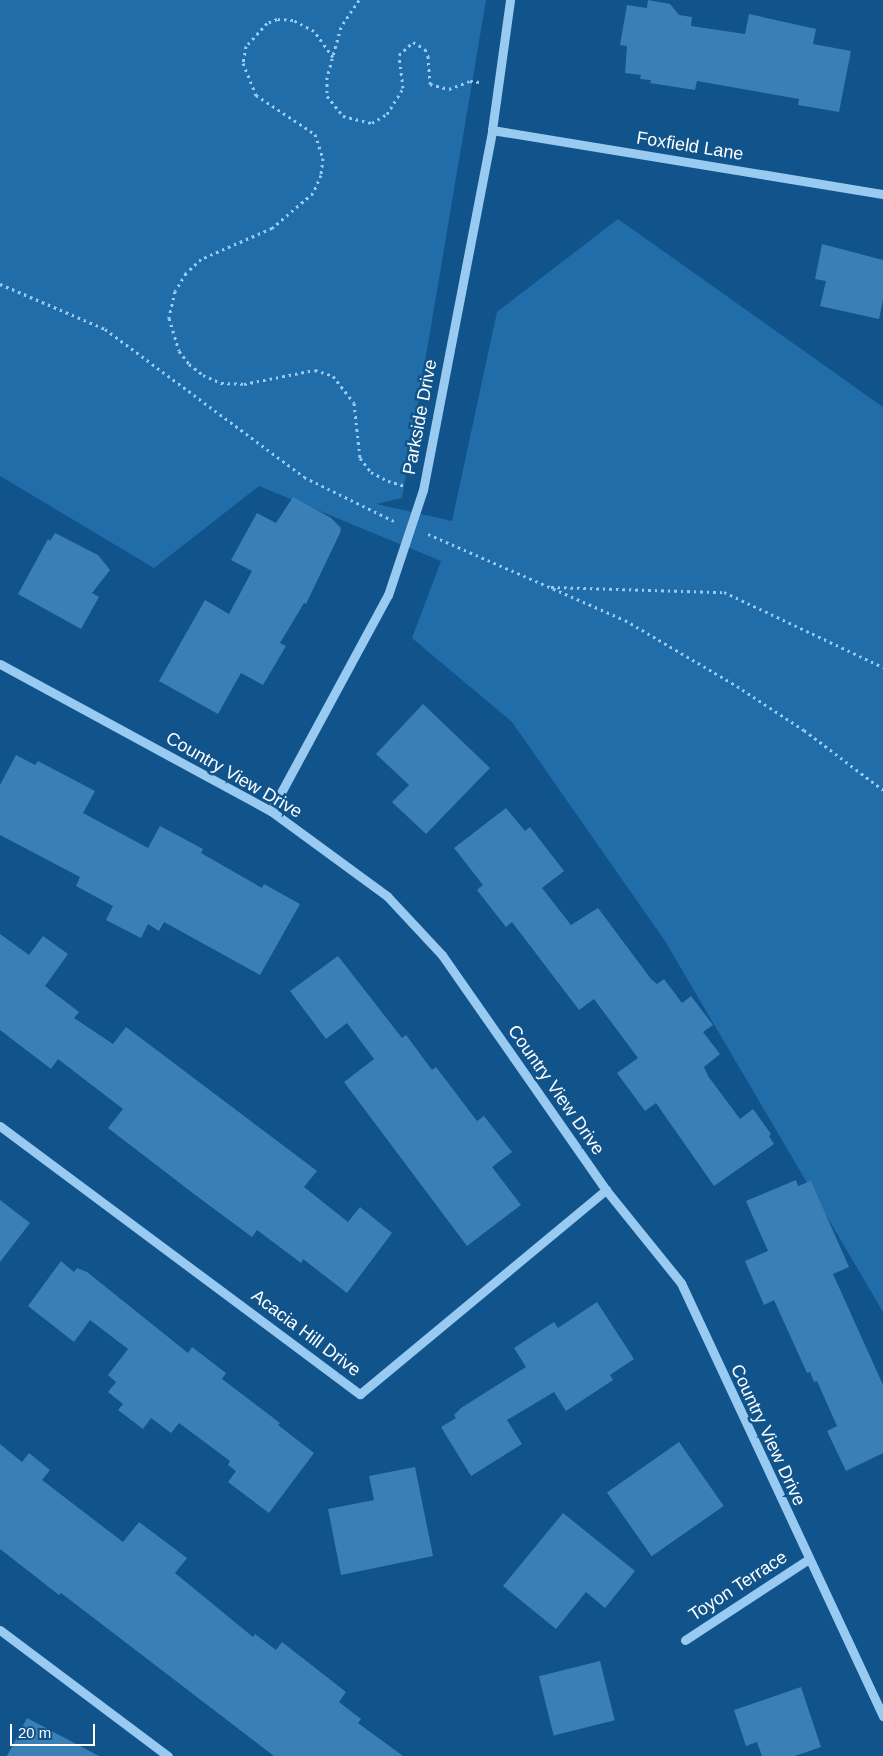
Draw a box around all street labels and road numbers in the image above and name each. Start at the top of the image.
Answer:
street label: Foxfield Lane [635,127,745,165]
street label: Parkside Drive [398,357,442,477]
street label: Country View Drive [162,727,306,823]
street label: Country View Drive [503,1021,609,1159]
street label: Acacia Hill Drive [247,1285,365,1381]
street label: Country View Drive [726,1361,810,1509]
street label: Toyon Terrace [685,1546,791,1626]

